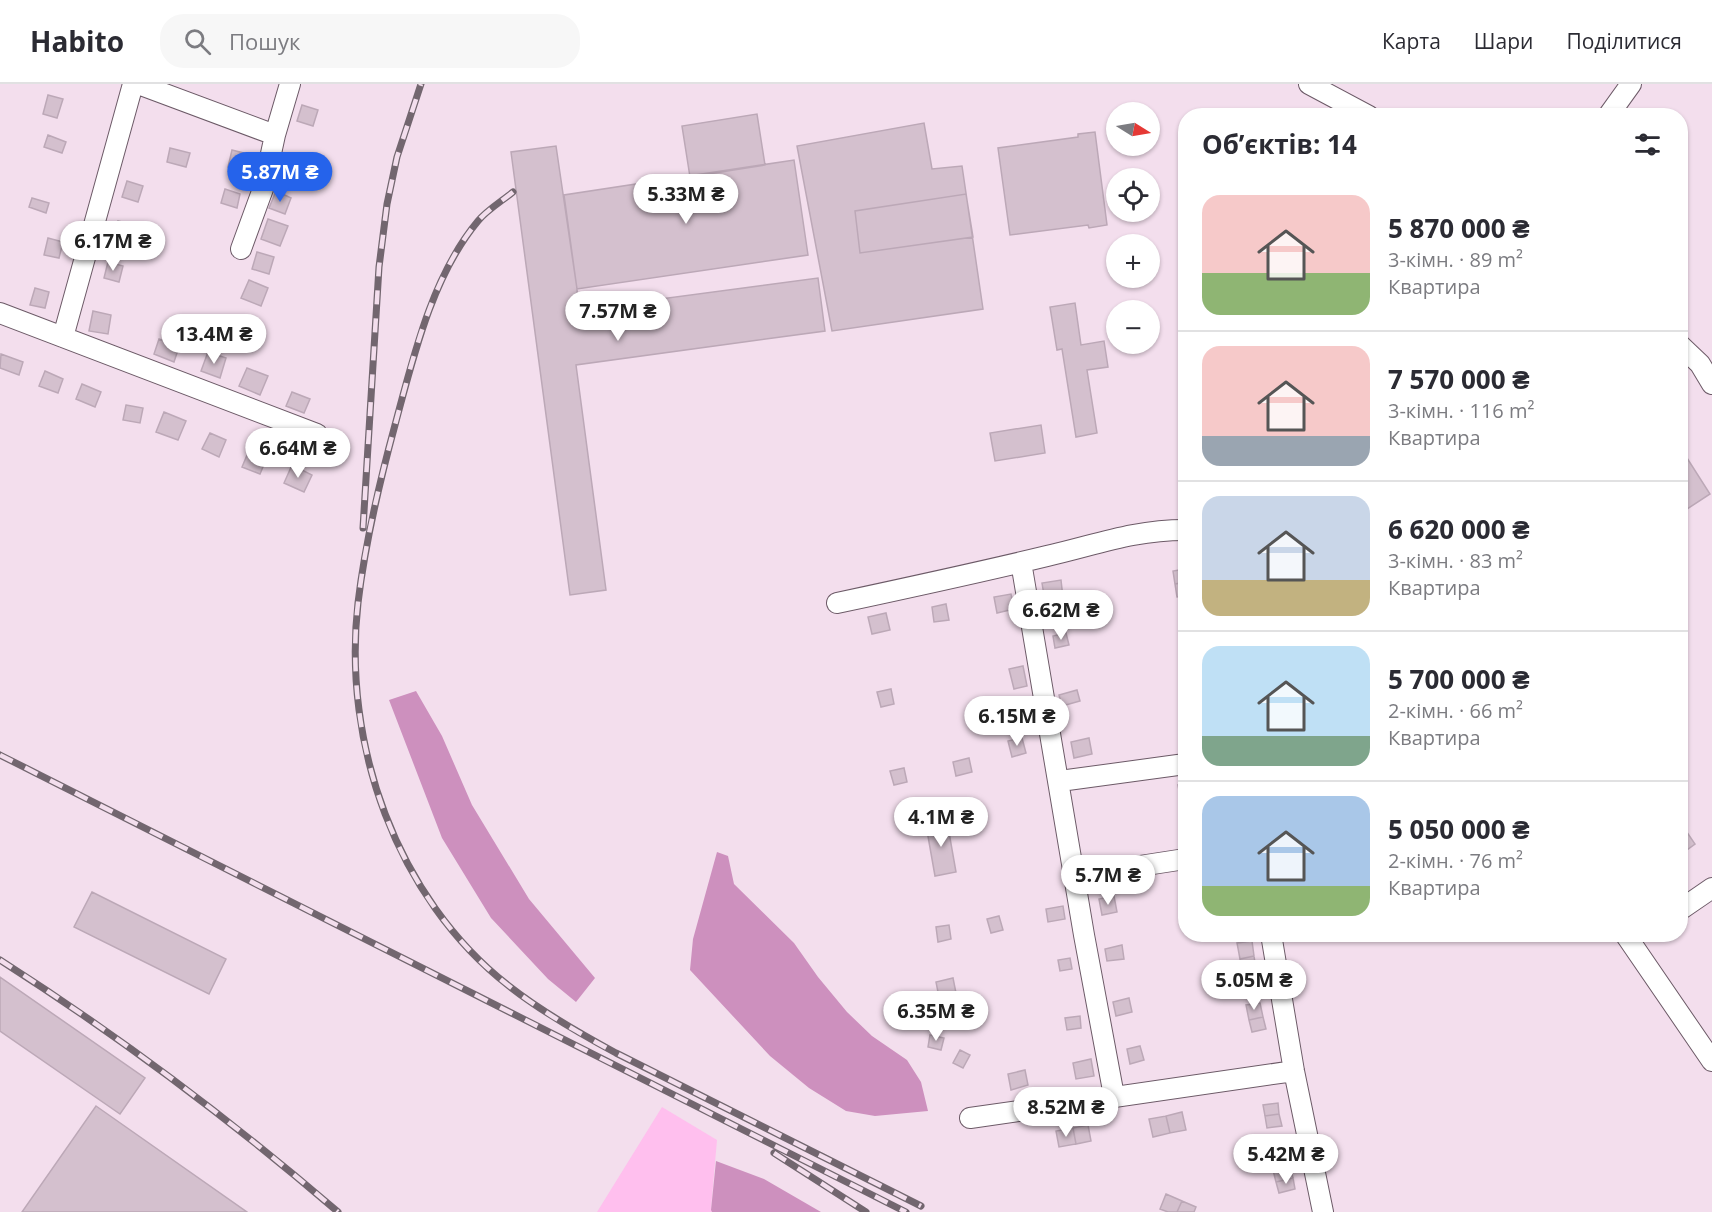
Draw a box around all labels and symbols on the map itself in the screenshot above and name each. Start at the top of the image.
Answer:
north arrow [1106,102,1160,156]
pin: 5.87M ₴ [225,152,335,203]
pin: 5.33M ₴ [631,174,741,225]
pin: 6.17M ₴ [58,221,168,272]
pin: 7.57M ₴ [563,291,673,342]
pin: 13.4M ₴ [159,314,269,365]
pin: 6.64M ₴ [243,428,353,479]
pin: 6.62M ₴ [1006,590,1116,641]
pin: 6.15M ₴ [962,696,1072,747]
pin: 4.1M ₴ [892,797,990,848]
pin: 5.7M ₴ [1059,855,1157,906]
pin: 5.05M ₴ [1199,960,1309,1011]
pin: 6.35M ₴ [881,991,991,1042]
pin: 8.52M ₴ [1011,1087,1121,1138]
pin: 5.42M ₴ [1231,1134,1341,1185]

